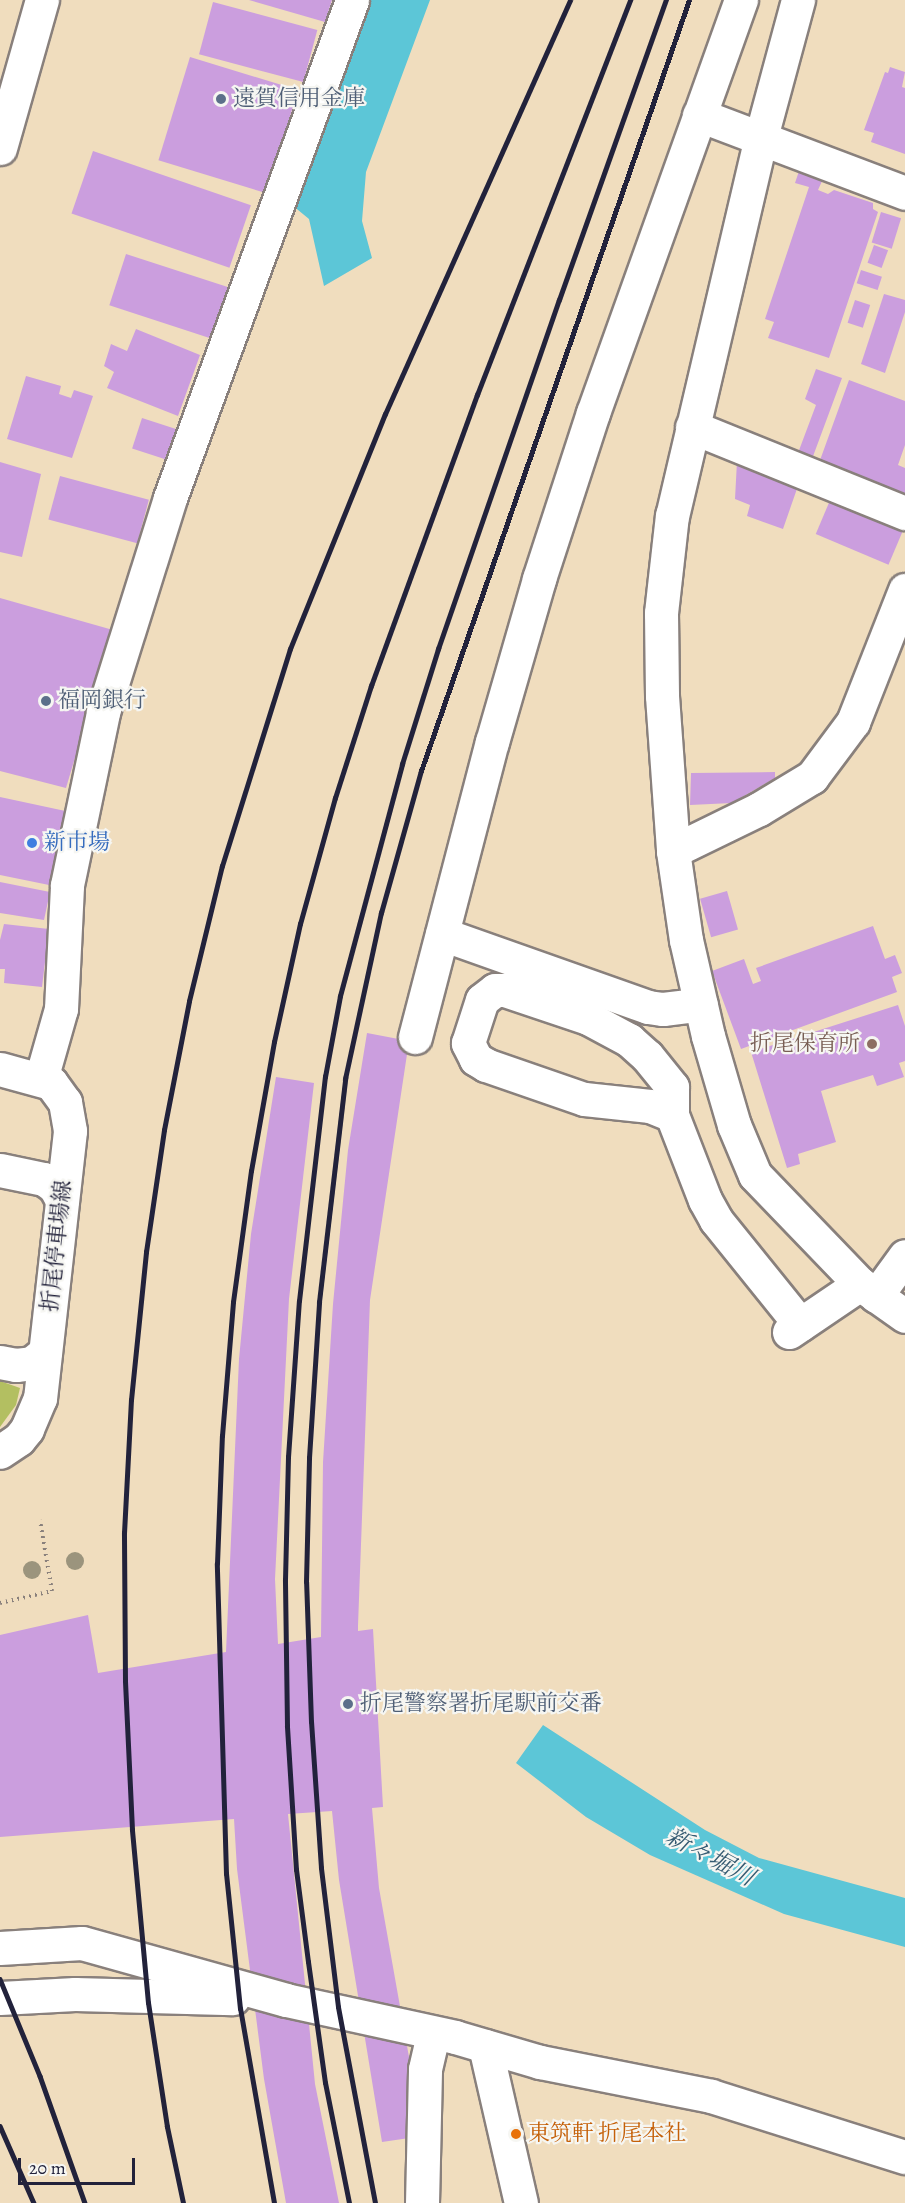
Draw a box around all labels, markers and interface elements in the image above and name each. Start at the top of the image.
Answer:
place label: 遠賀信用金庫 [233,86,365,112]
marker: 遠賀信用金庫 [214,92,228,106]
place label: 福岡銀行 [58,688,146,714]
marker: 福岡銀行 [39,694,53,708]
place label: 新市場 [44,830,110,856]
marker: 新市場 [25,836,39,850]
place label: 折尾保育所 [750,1031,860,1057]
marker: 折尾保育所 [865,1037,879,1051]
street label: 折尾停車場線 [37,1179,77,1313]
place label: 折尾警察署折尾駅前交番 [360,1691,602,1717]
marker: 折尾警察署折尾駅前交番 [341,1697,355,1711]
water label: 新々堀川 [661,1822,759,1892]
place label: 東筑軒 折尾本社 [528,2121,686,2147]
marker: 東筑軒 折尾本社 [509,2127,523,2141]
scale bar [21,2146,138,2184]
text: 20 m [29,2156,66,2180]

